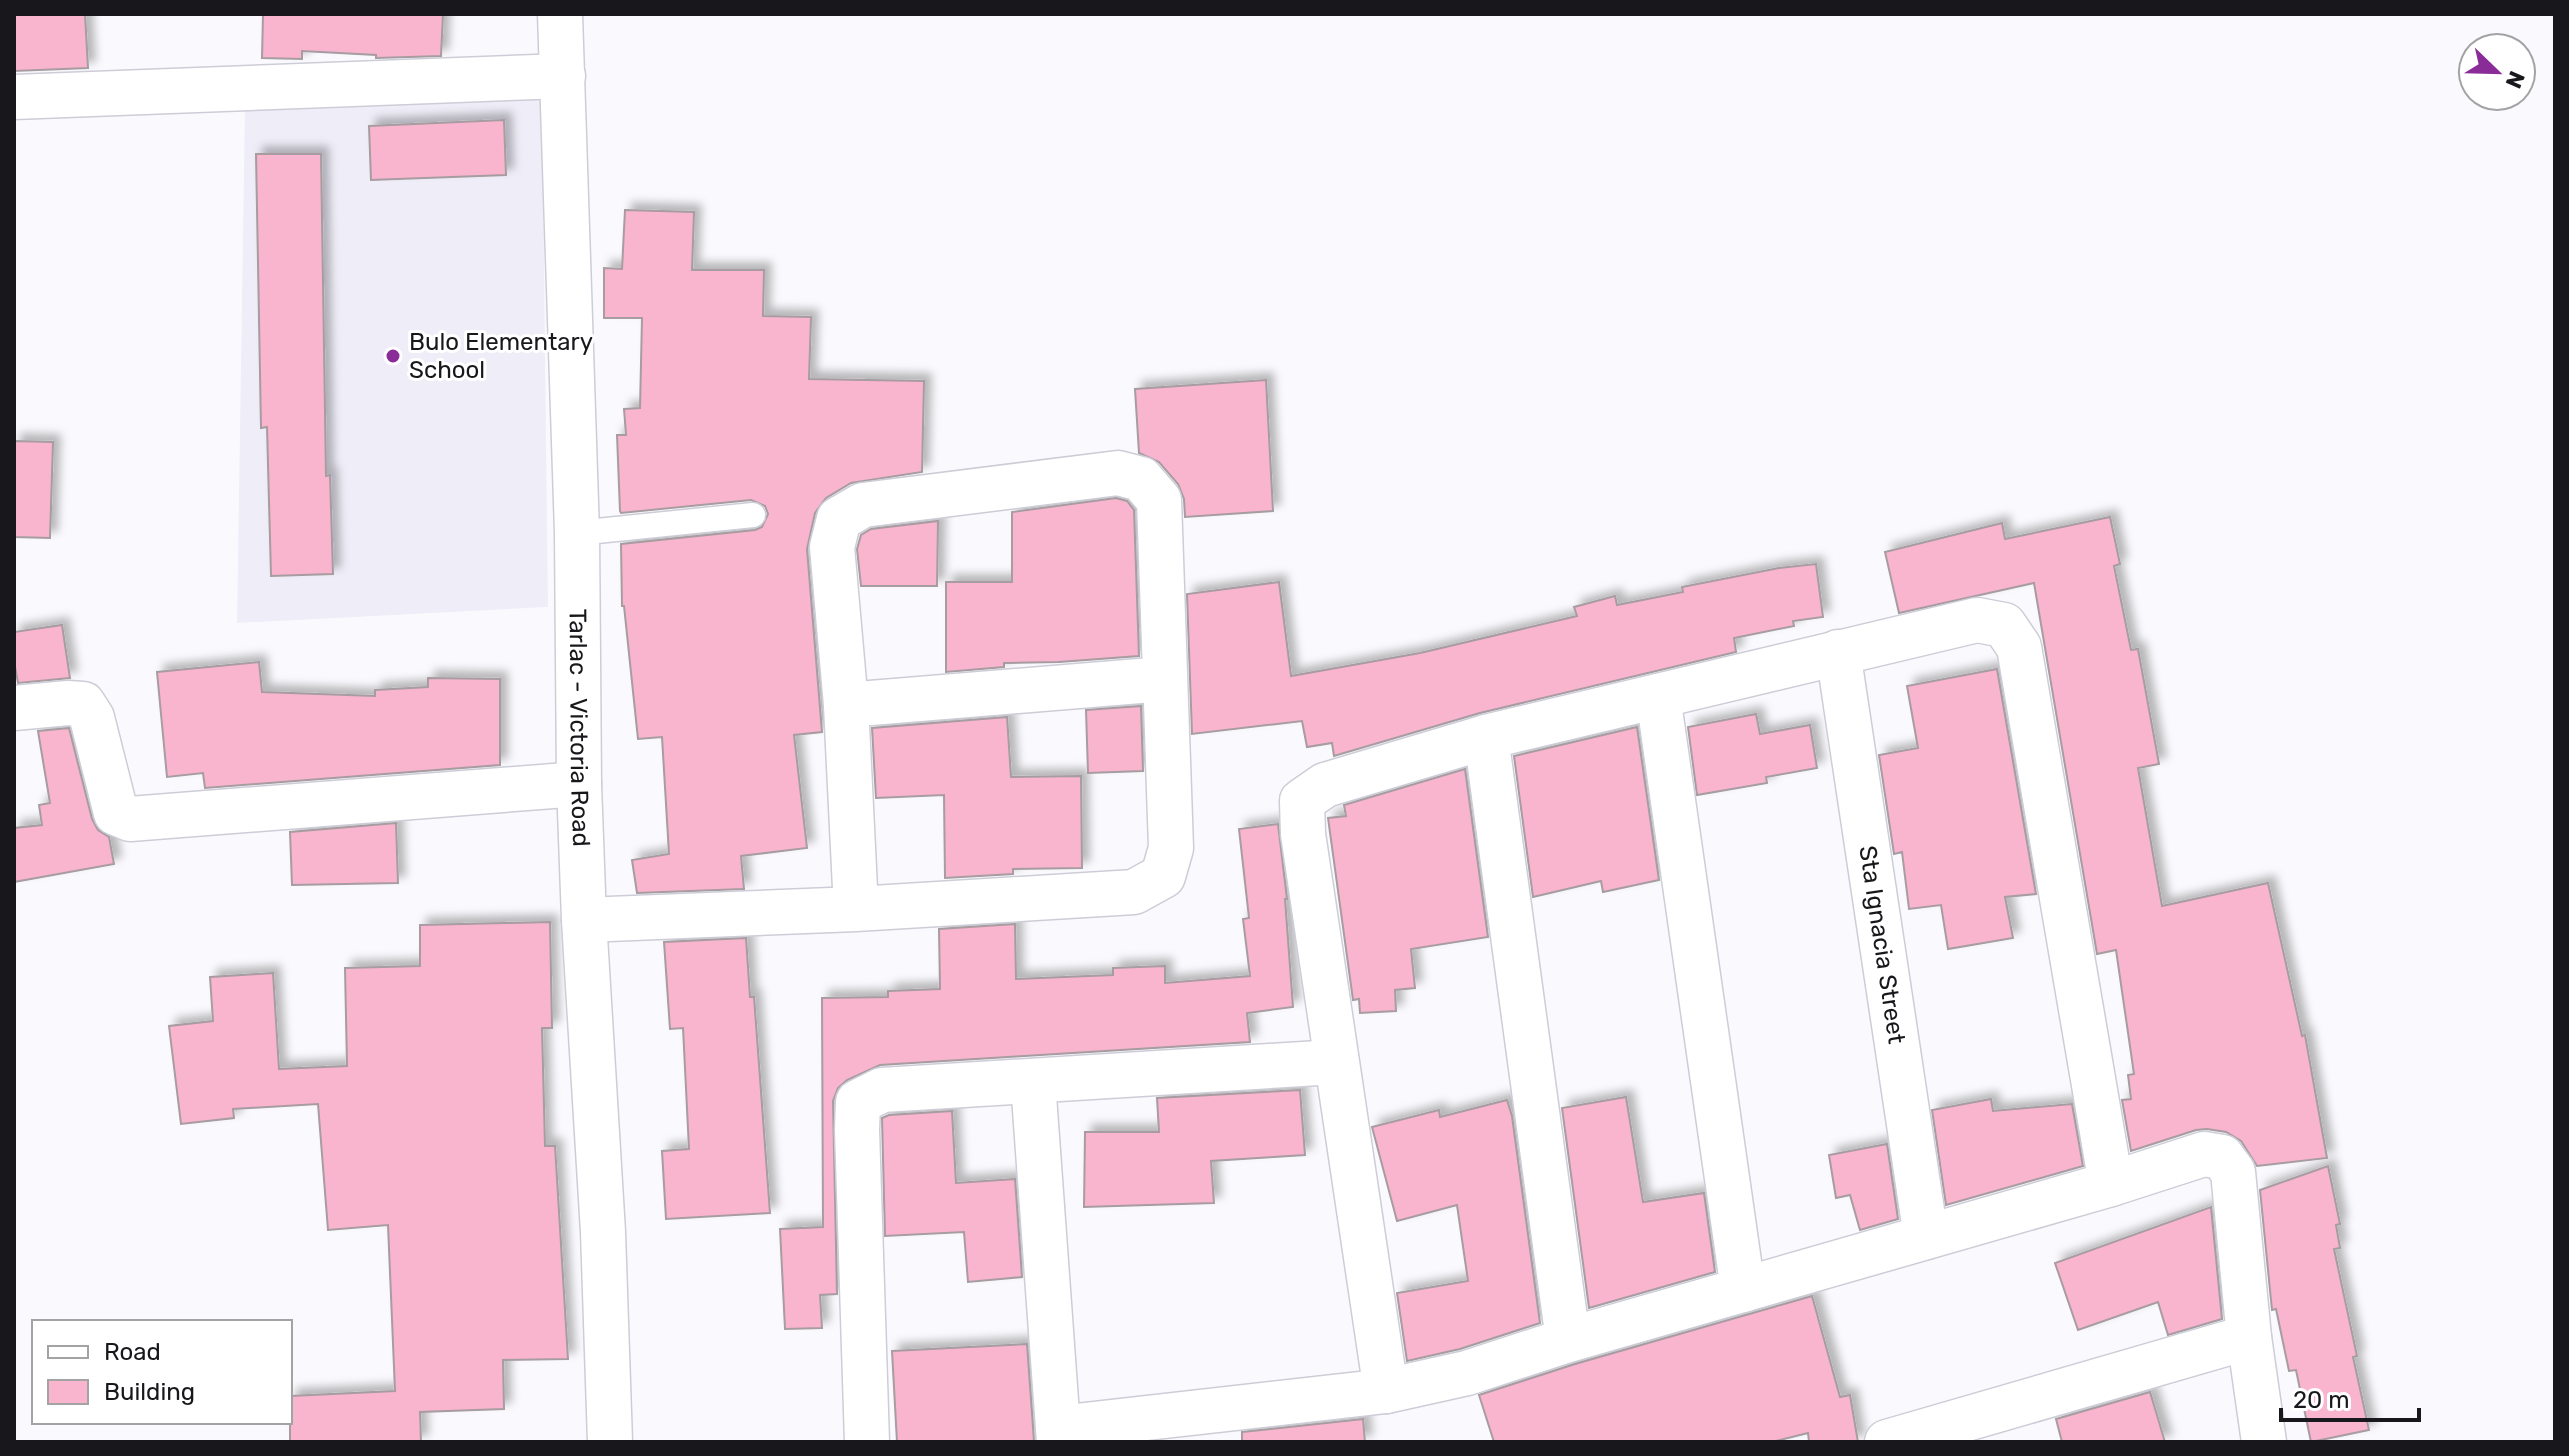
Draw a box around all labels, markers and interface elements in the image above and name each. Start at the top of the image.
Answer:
north arrow [2457,32,2537,112]
text: N [2499,67,2530,92]
place label: Bulo Elementary School [409,328,593,384]
marker: Bulo Elementary School [384,347,402,365]
street label: Tarlac - Victoria Road [564,609,595,847]
street label: Sta Ignacia Street [1853,844,1911,1046]
legend [32,1320,292,1424]
text: Road [104,1338,161,1366]
scale bar [2281,1372,2419,1422]
text: Building [104,1378,195,1406]
text: 20 m [2293,1386,2350,1414]

